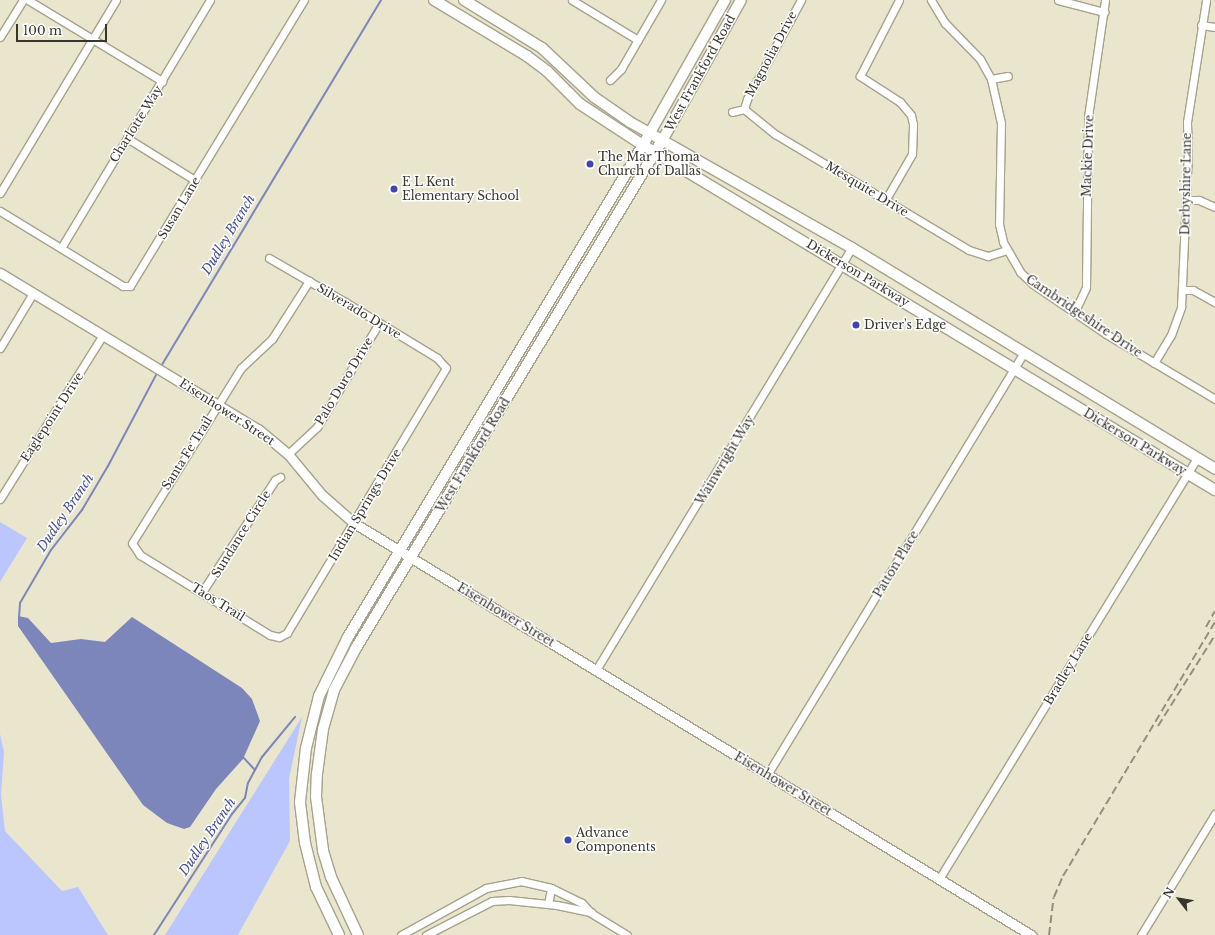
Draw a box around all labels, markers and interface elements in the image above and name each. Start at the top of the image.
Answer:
street label: Magnolia Drive [742,8,800,100]
street label: West Frankford Road [662,12,738,134]
scale bar [18,16,109,42]
text: 100 m [23,23,62,38]
street label: Charlotte Way [106,83,166,165]
street label: Mackie Drive [1079,115,1097,197]
street label: Derbyshire Lane [1178,133,1194,235]
place label: The Mar Thoma Church of Dallas [598,150,701,178]
marker: The Mar Thoma Church of Dallas [585,159,595,169]
street label: Mesquite Drive [823,159,911,219]
street label: Susan Lane [155,174,203,242]
place label: E L Kent Elementary School [402,175,520,203]
marker: E L Kent Elementary School [389,184,399,194]
water label: Dudley Branch [199,192,259,278]
street label: Dickerson Parkway [804,237,912,309]
street label: Cambridgeshire Drive [1023,272,1145,360]
street label: Silverado Drive [314,280,404,342]
place label: Driver's Edge [864,318,946,332]
marker: Driver's Edge [851,320,861,330]
street label: Palo Duro Drive [312,335,376,427]
street label: Eaglepoint Drive [18,369,86,465]
street label: Eisenhower Street [176,376,278,448]
street label: West Frankford Road [433,395,513,515]
street label: Dickerson Parkway [1081,406,1189,478]
street label: Wainwright Way [692,412,758,508]
street label: Santa Fe Trail [159,413,215,493]
street label: Indian Springs Drive [326,446,404,564]
water label: Dudley Branch [34,471,98,555]
street label: Sundance Circle [208,488,274,580]
street label: Patton Place [870,528,922,600]
street label: Taos Trail [188,580,248,624]
street label: Eisenhower Street [455,580,557,650]
street label: Bradley Lane [1041,630,1095,708]
street label: Eisenhower Street [732,749,834,819]
water label: Dudley Branch [176,795,240,879]
place label: Advance Components [576,826,656,854]
marker: Advance Components [563,835,573,845]
north arrow [1159,879,1199,919]
text: N [1160,885,1177,901]

